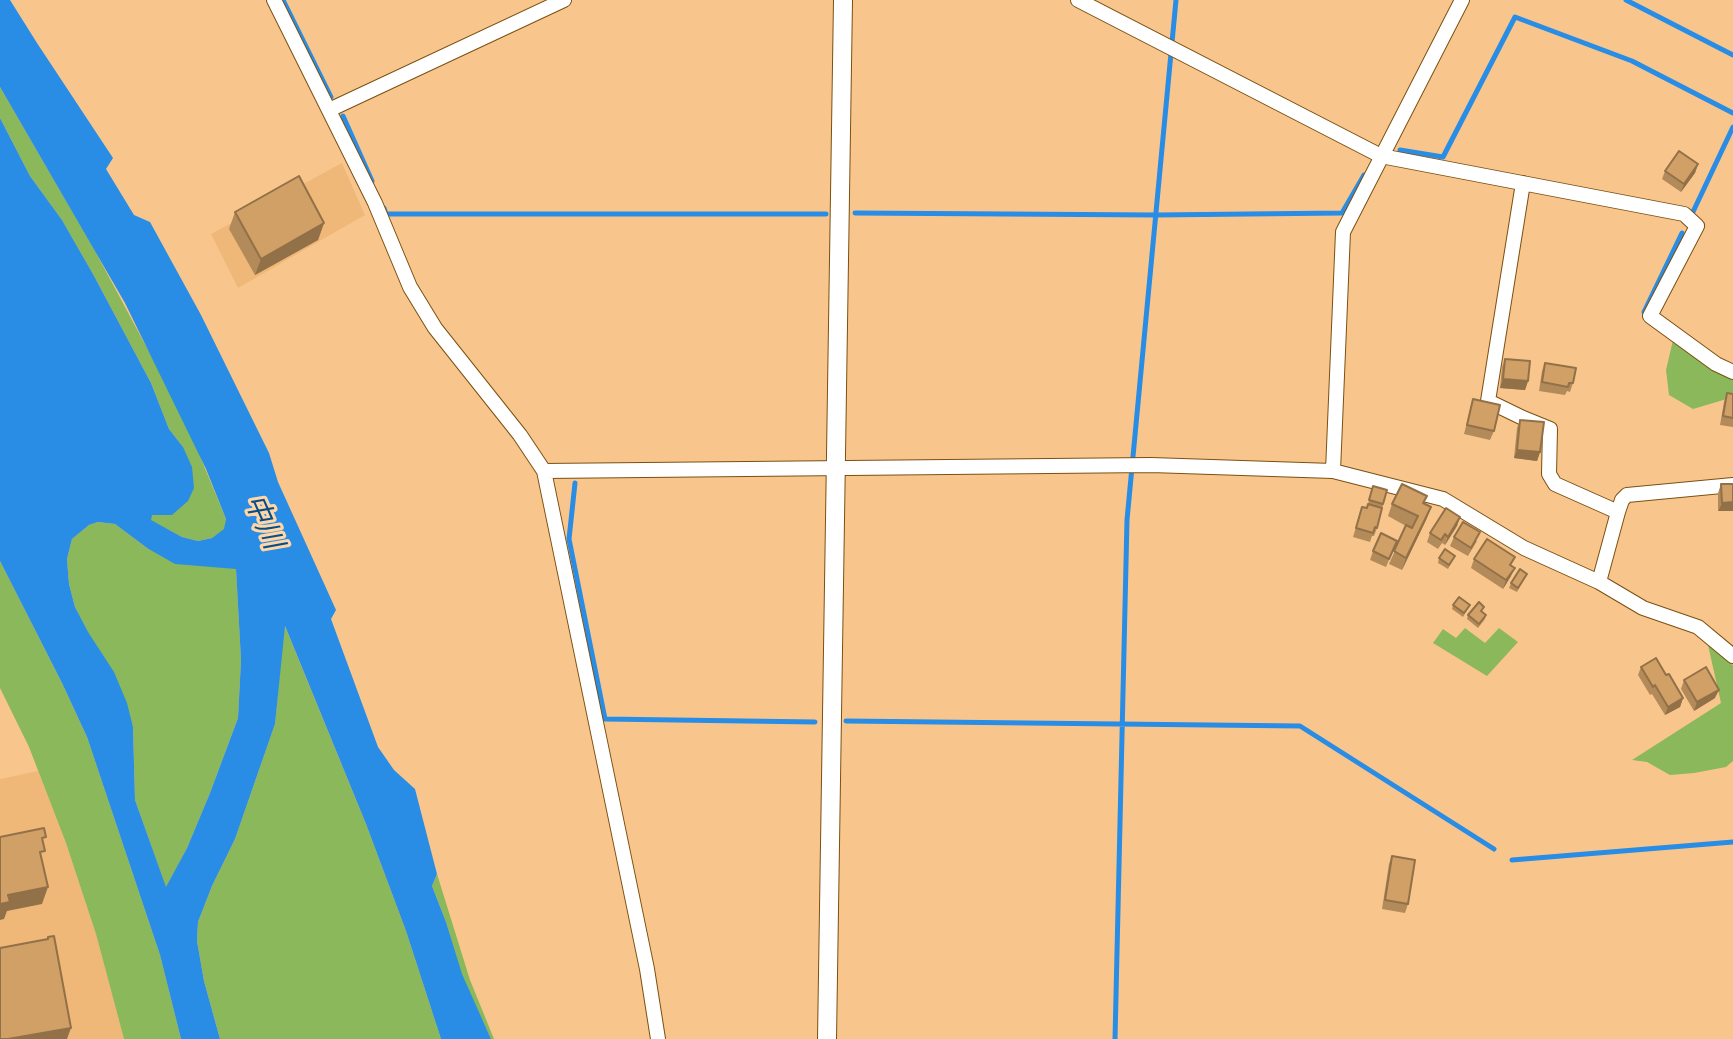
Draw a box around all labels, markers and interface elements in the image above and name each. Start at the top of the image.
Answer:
water label: 中川 [236,490,290,554]

